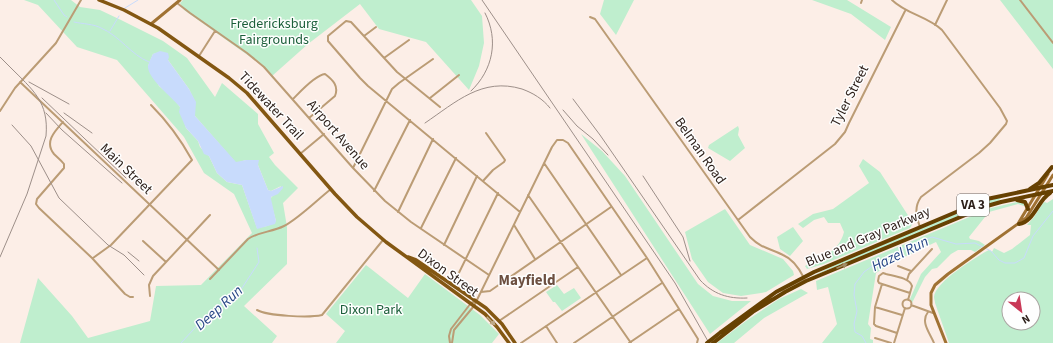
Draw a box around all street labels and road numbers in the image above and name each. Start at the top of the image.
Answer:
street label: Tyler Street [826,61,874,130]
street label: Tidewater Trail [234,67,308,145]
street label: Airport Avenue [302,96,374,174]
street label: Belman Road [669,113,731,189]
street label: Main Street [95,139,157,199]
road number: VA 3 [957,194,989,216]
street label: Blue and Gray Parkway [803,201,934,272]
street label: Dixon Street [413,244,483,302]

